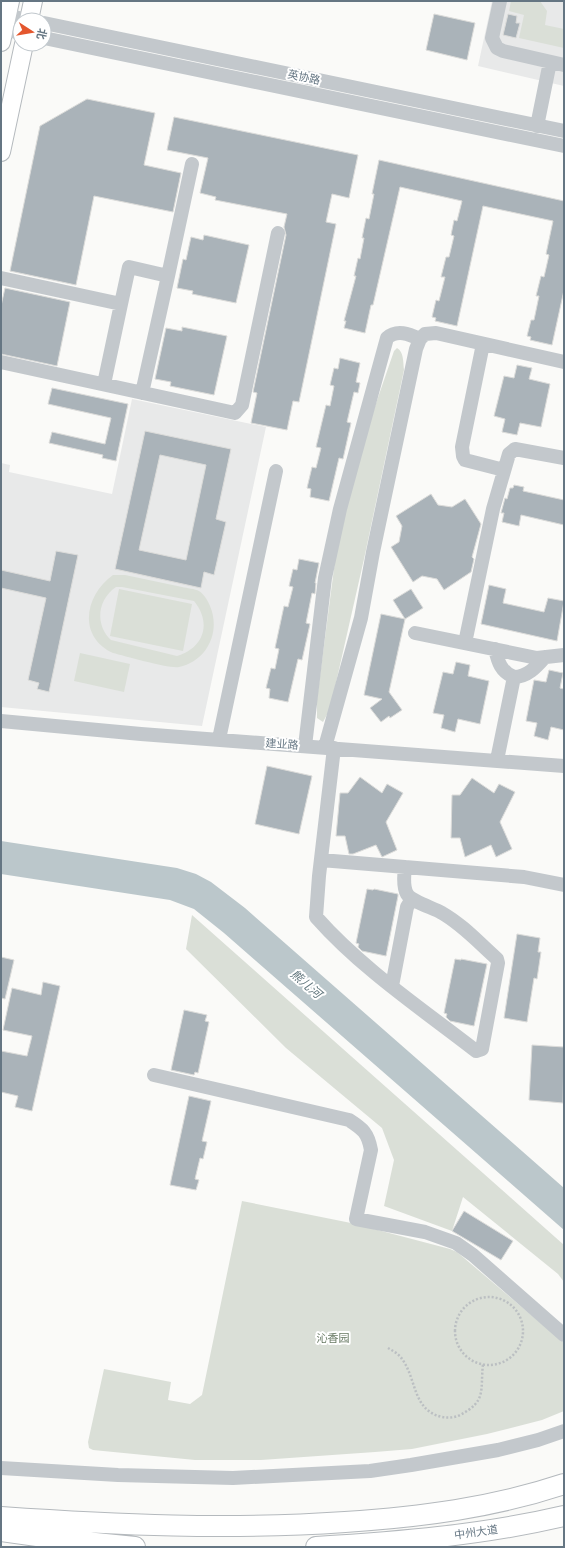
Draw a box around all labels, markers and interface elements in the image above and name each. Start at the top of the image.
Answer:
north arrow [12,12,52,52]
text: 北 [35,27,50,41]
street label: 英协路 [287,67,322,86]
street label: 建业路 [265,736,299,751]
water label: 熊儿河 [288,966,326,1002]
park label: 沁香园 [317,1331,350,1344]
street label: 中州大道 [453,1522,499,1541]

